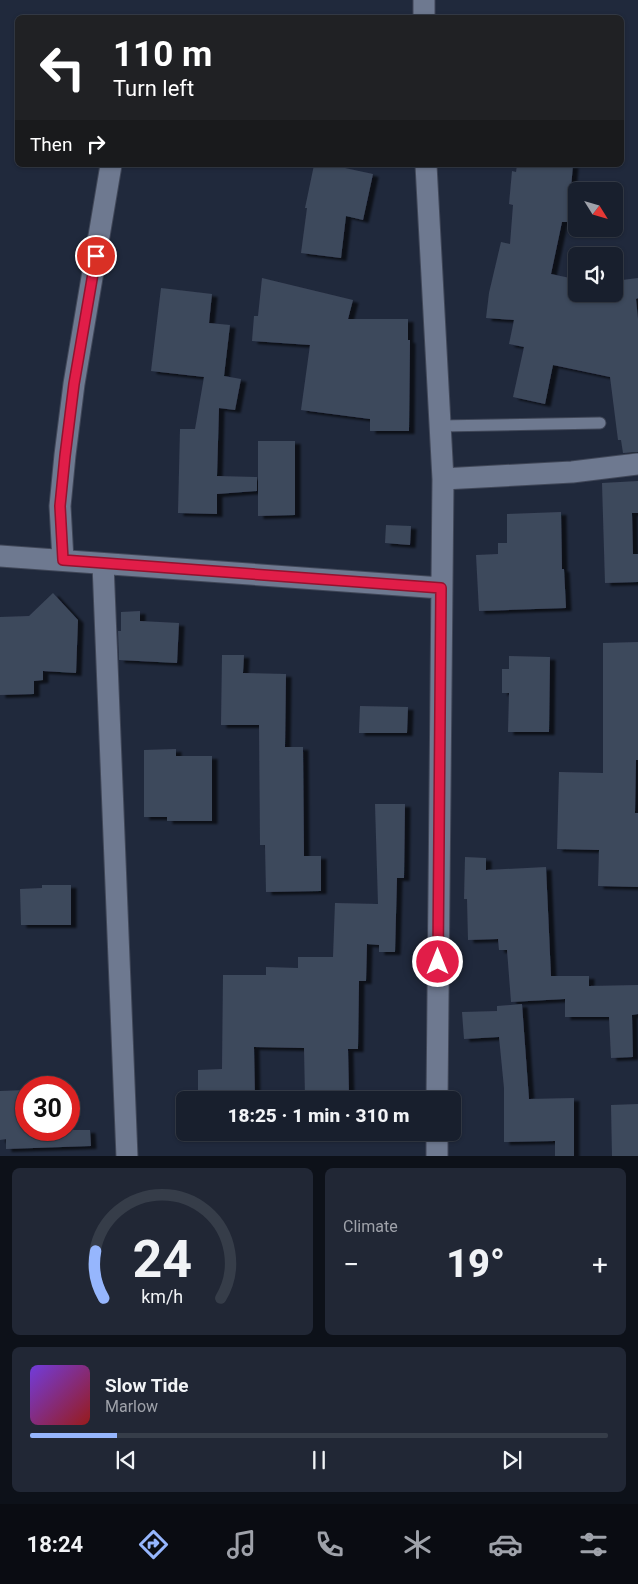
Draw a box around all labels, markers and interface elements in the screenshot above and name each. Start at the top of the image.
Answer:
text: 110 m [113,34,212,75]
icon: left [30,35,95,100]
text: Turn left [113,76,194,101]
icon: right [82,130,110,158]
text: Then [30,133,72,156]
north arrow [568,182,622,238]
map controls [568,182,623,302]
pin [75,235,117,277]
icon: arrive [82,242,110,270]
button: sound [568,247,623,302]
position arrow [411,935,463,987]
speed limit sign: 30 [15,1076,80,1141]
text: 18:25 · 1 min · 310 m [227,1104,410,1127]
text: Climate [343,1217,398,1236]
text: 24 [133,1229,192,1290]
text: 19° [446,1242,505,1286]
text: − [343,1248,359,1281]
text: + [592,1248,608,1281]
text: km/h [142,1286,183,1307]
text: Slow Tide [105,1374,188,1397]
text: Marlow [105,1397,158,1416]
icon: previous [112,1446,140,1474]
icon: pause [305,1446,333,1474]
icon: next [498,1446,526,1474]
icon: directions [136,1527,171,1562]
icon: music [224,1527,259,1562]
icon: phone [312,1527,347,1562]
icon: climate [400,1527,435,1562]
icon: car [488,1527,523,1562]
icon: filters [576,1527,611,1562]
text: 18:24 [27,1532,83,1557]

